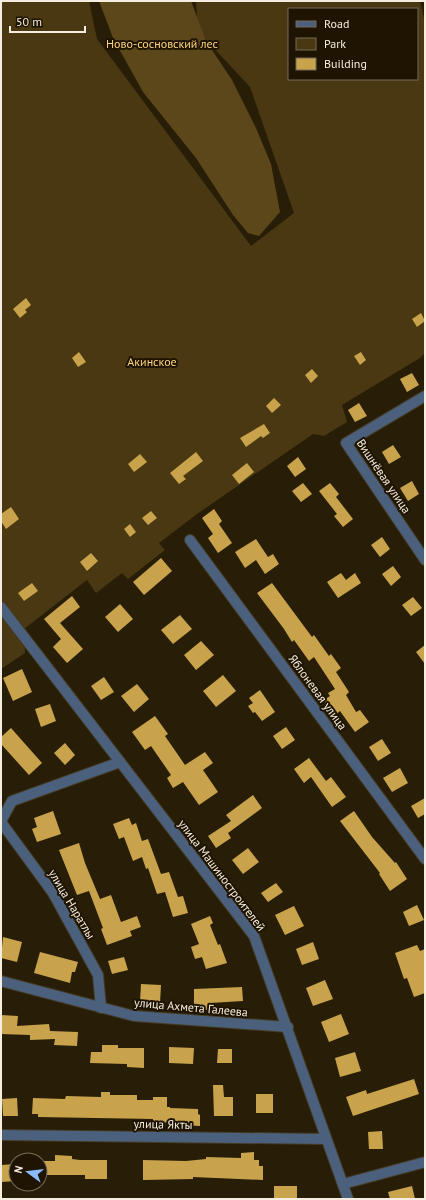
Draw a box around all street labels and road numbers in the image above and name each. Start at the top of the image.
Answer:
street label: Вишнёвая улица [354,436,414,516]
street label: Яблоневая улица [286,651,350,733]
street label: улица Машиностроителей [175,816,269,934]
street label: улица Наратлы [45,866,99,942]
street label: улица Ахмета Галеева [134,995,248,1019]
street label: улица Якты [133,1116,193,1132]

